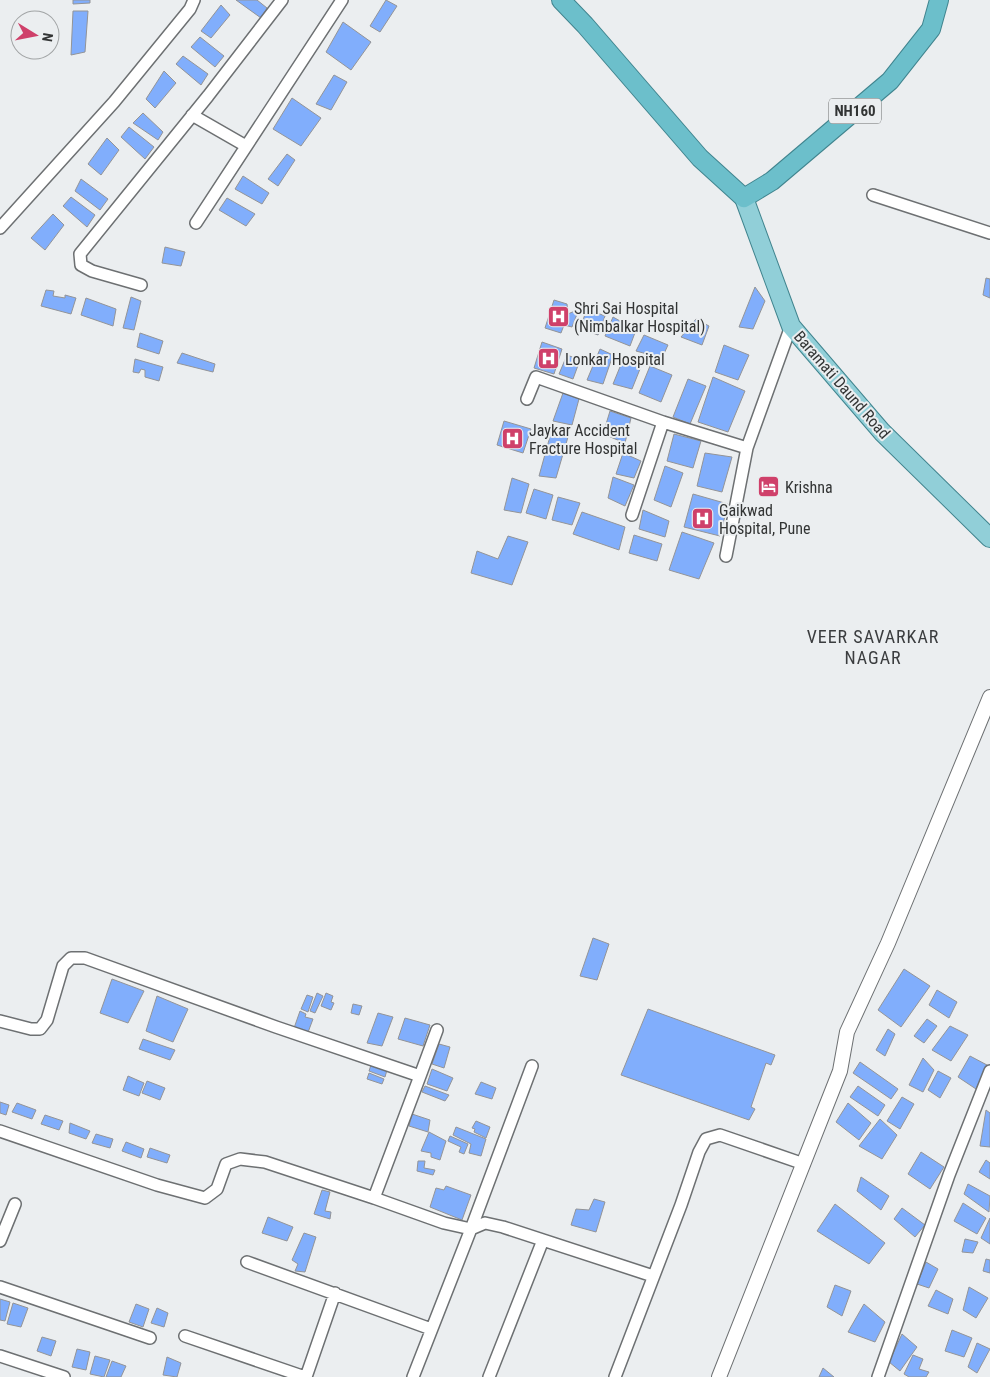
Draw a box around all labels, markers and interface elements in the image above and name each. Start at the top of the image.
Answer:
north arrow [10,10,60,60]
text: N [39,32,56,43]
road number: NH160 [829,98,881,124]
place label: Shri Sai Hospital (Nimbalkar Hospital) [574,299,705,336]
hospital icon: Shri Sai Hospital (Nimbalkar Hospital) [546,305,570,329]
street label: Baramati Daund Road [790,327,894,443]
hospital icon: Lonkar Hospital [537,347,561,371]
place label: Lonkar Hospital [565,350,665,369]
place label: Jaykar Accident Fracture Hospital [529,421,637,458]
hospital icon: Jaykar Accident Fracture Hospital [501,427,525,451]
hotel icon: Krishna [757,475,781,499]
place label: Krishna [785,478,833,497]
place label: Gaikwad Hospital, Pune [719,501,811,538]
hospital icon: Gaikwad Hospital, Pune [691,507,715,531]
district label: VEER SAVARKAR NAGAR [807,626,939,668]

